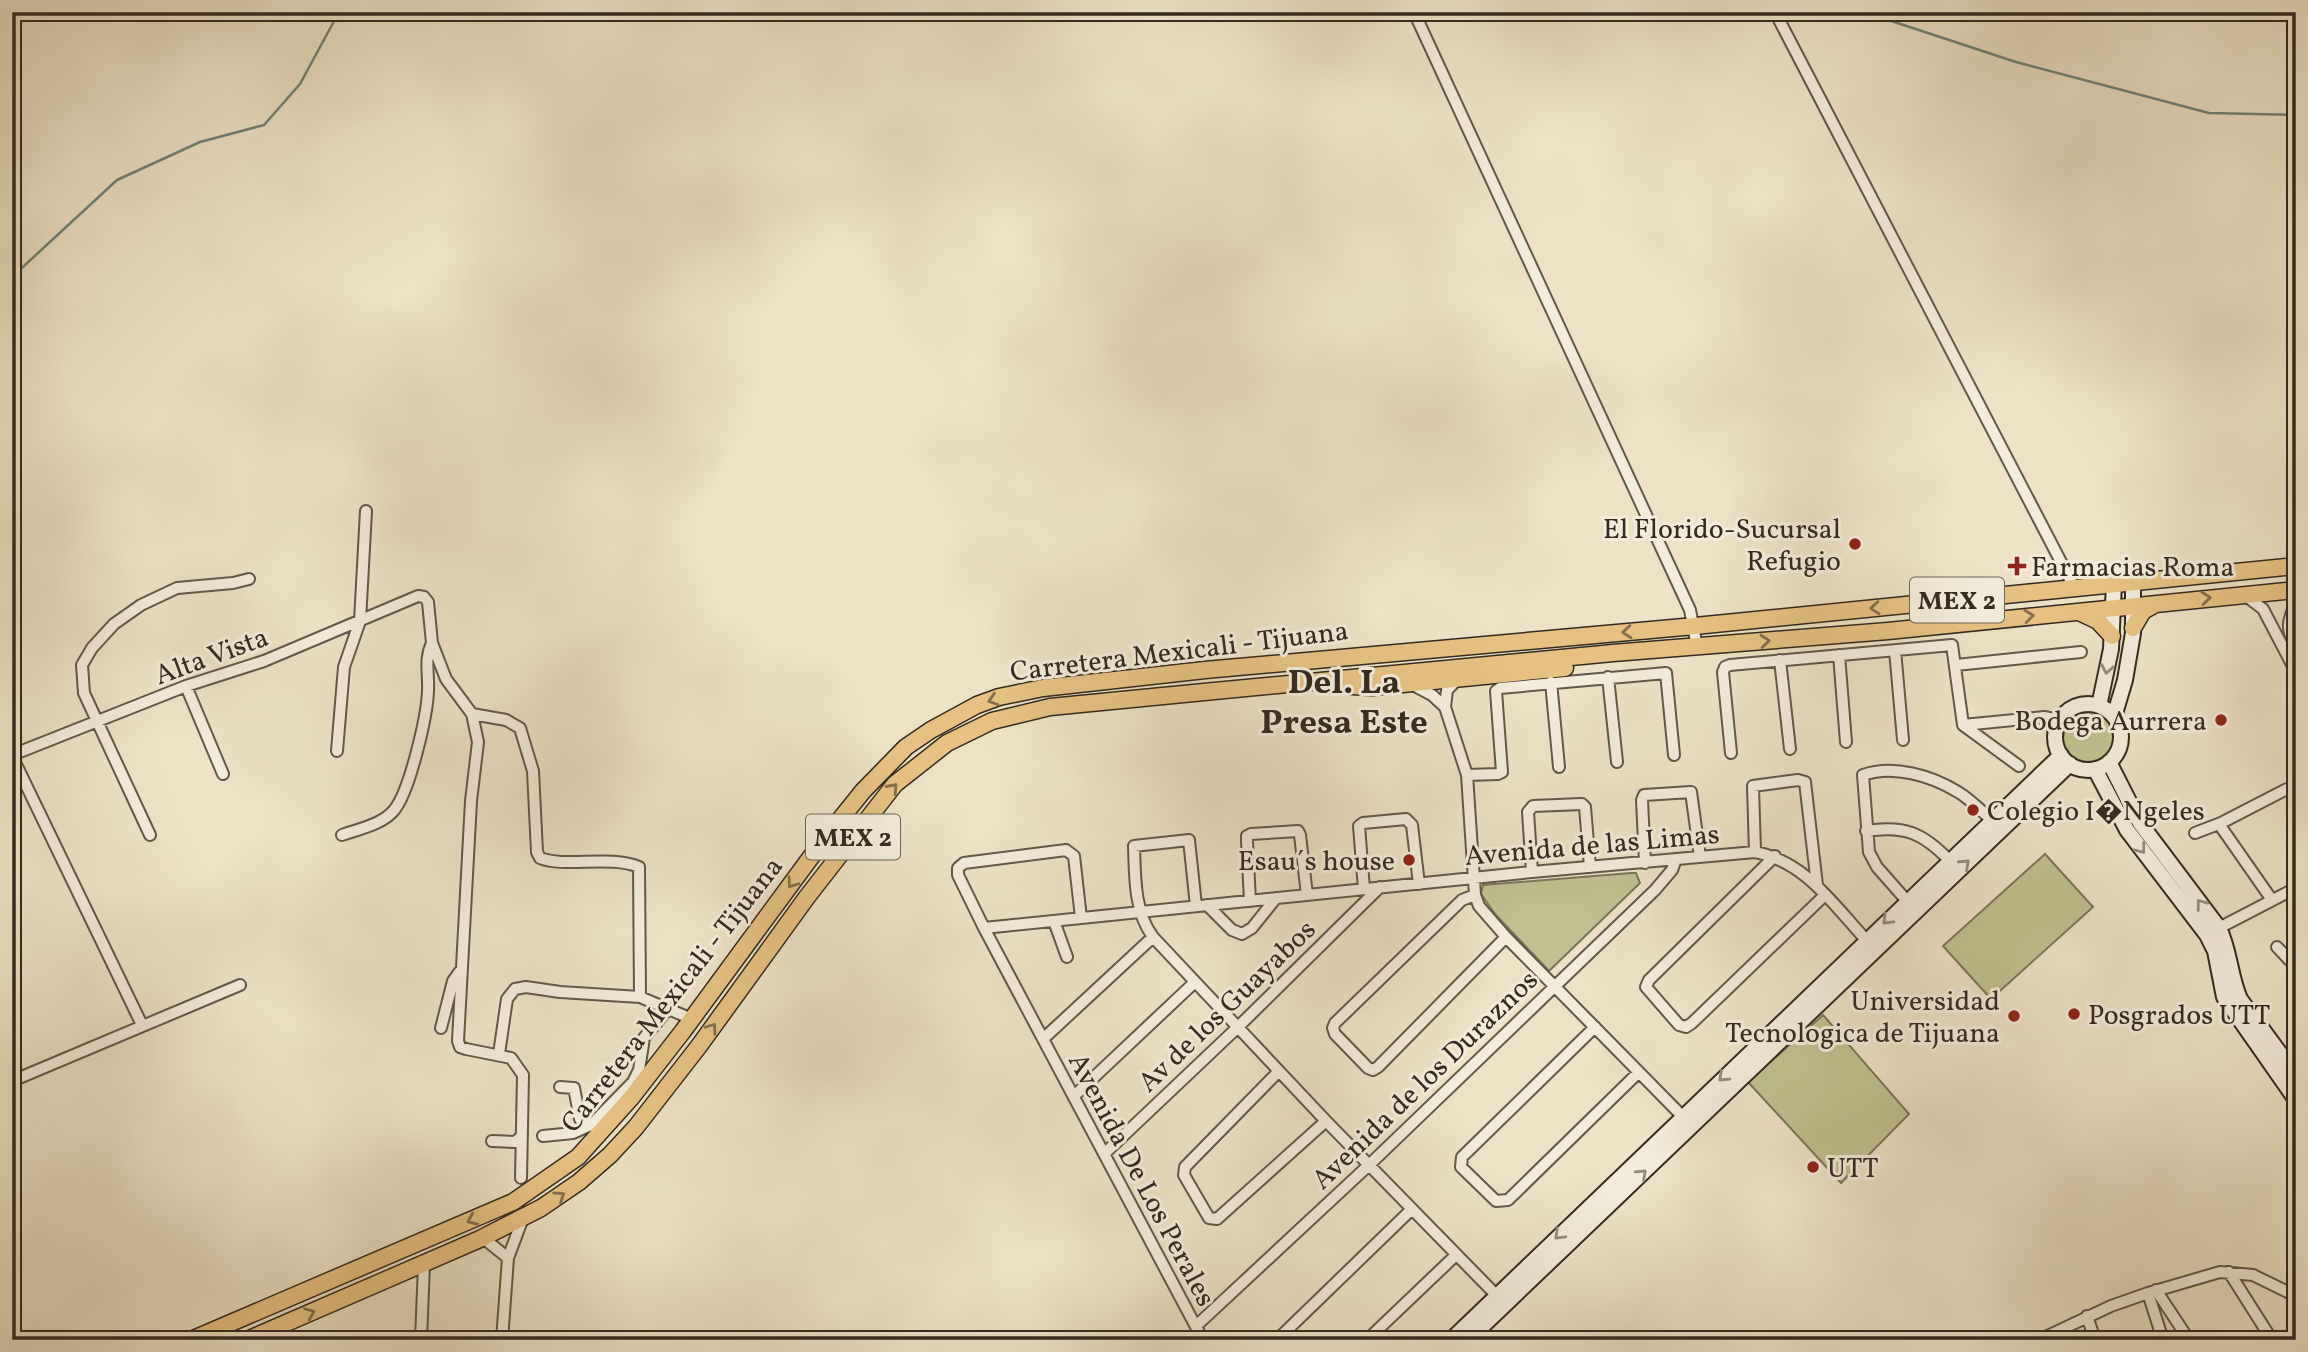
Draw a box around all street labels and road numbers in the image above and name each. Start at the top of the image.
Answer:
road number: MEX 2 [1910,578,2004,622]
street label: Carretera Mexicali - Tijuana [1008,612,1351,693]
street label: Alta Vista [149,619,274,696]
road number: MEX 2 [806,814,900,860]
street label: Avenida de las Limas [1463,816,1721,877]
street label: Carretera Mexicali - Tijuana [553,849,793,1142]
street label: Av de los Guayabos [1130,912,1325,1102]
street label: Avenida de los Duraznos [1304,962,1548,1199]
street label: Avenida De Los Perales [1057,1047,1224,1314]

